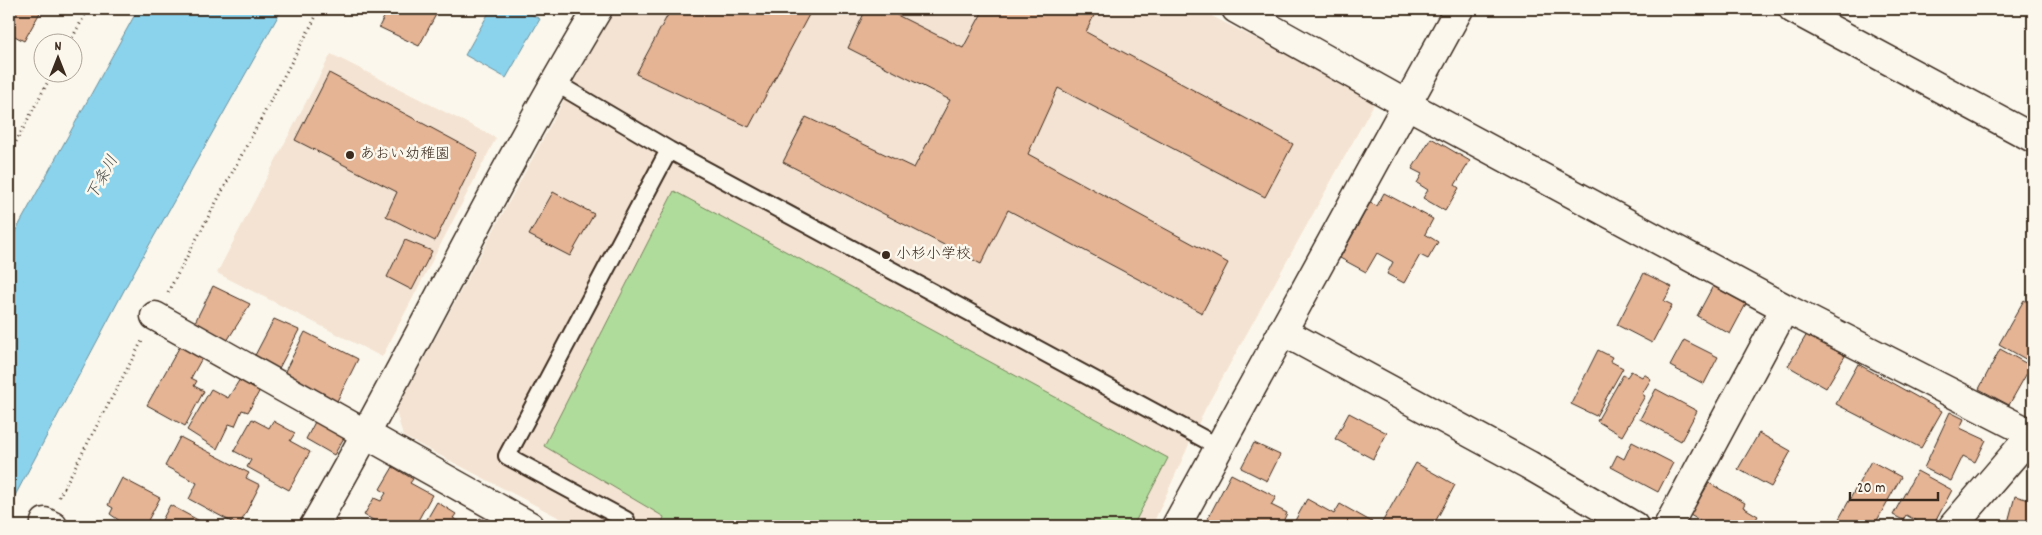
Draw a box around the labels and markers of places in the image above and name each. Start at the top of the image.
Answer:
place label: あおい幼稚園 [360,144,450,166]
marker: あおい幼稚園 [344,149,356,161]
place label: 小杉小学校 [896,244,971,266]
marker: 小杉小学校 [880,249,892,261]

